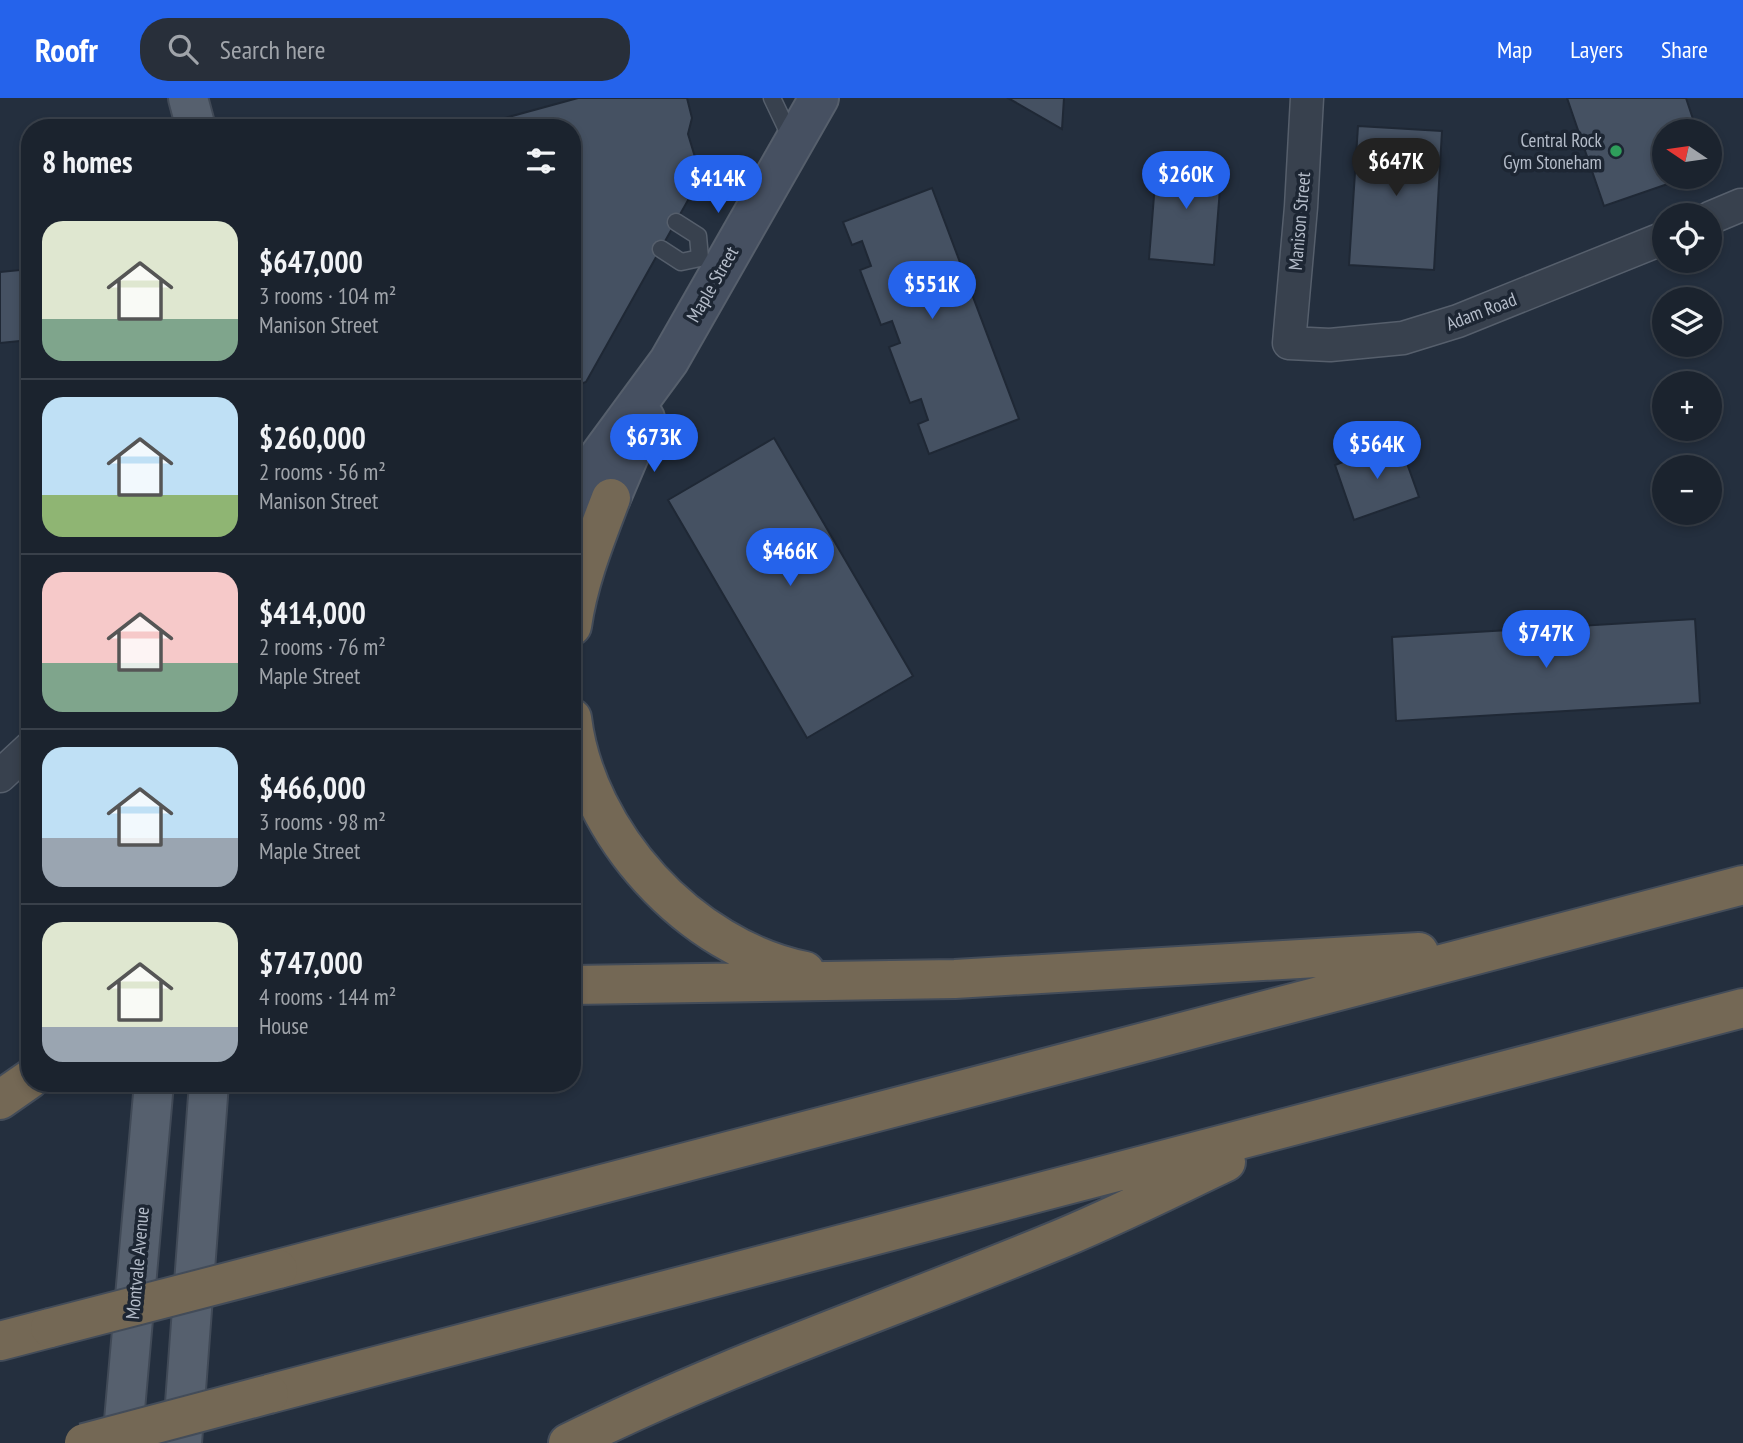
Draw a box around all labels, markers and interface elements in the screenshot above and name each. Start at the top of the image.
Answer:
search box [140,18,630,81]
text: Roofr [35,28,98,71]
icon: search [164,30,202,68]
text: Search here [220,33,325,66]
text: Map [1497,34,1532,65]
text: Layers [1570,34,1623,65]
text: Share [1661,34,1708,65]
north arrow [1652,119,1722,189]
map controls [1652,119,1722,525]
place label: Central Rock Gym Stoneham [1503,128,1603,174]
pin: $647K [1347,139,1445,198]
text: 8 homes [42,142,133,181]
icon: filters [522,142,560,180]
marker: Central Rock Gym Stoneham [1608,143,1624,159]
text: $647K [1368,146,1424,175]
pin: $260K [1137,152,1235,211]
pin: $414K [669,156,767,215]
text: $260K [1158,159,1214,188]
text: $414K [690,163,746,192]
street label: Manison Street [1283,170,1315,271]
button: locate [1652,203,1722,273]
street label: Maple Street [681,241,744,326]
text: $647,000 [259,242,363,281]
icon: home [98,249,182,333]
pin: $551K [883,262,981,321]
text: $551K [904,269,960,298]
text: 3 rooms · 104 m² [259,281,396,310]
street label: Adam Road [1442,287,1520,335]
button: layers [1652,287,1722,357]
text: Manison Street [259,310,378,339]
button: + [1652,371,1722,441]
pin: $673K [605,414,703,474]
text: $260,000 [259,418,366,457]
text: $673K [626,422,682,451]
pin: $564K [1328,422,1426,481]
icon: home [98,425,182,509]
text: $564K [1349,429,1405,458]
button: − [1652,455,1722,525]
text: 2 rooms · 56 m² [259,457,386,486]
text: Manison Street [259,486,378,515]
pin: $466K [741,528,839,588]
text: $466K [762,536,818,565]
text: $414,000 [259,593,366,632]
icon: home [98,600,182,684]
pin: $747K [1497,610,1595,670]
text: $747K [1518,618,1574,647]
text: 2 rooms · 76 m² [259,632,386,661]
text: Maple Street [259,661,360,690]
text: $466,000 [259,768,366,807]
icon: home [98,775,182,859]
text: 3 rooms · 98 m² [259,807,386,836]
text: Maple Street [259,836,360,865]
text: $747,000 [259,943,363,982]
icon: home [98,950,182,1034]
text: 4 rooms · 144 m² [259,982,396,1011]
text: House [259,1011,309,1040]
street label: Montvale Avenue [120,1206,154,1320]

